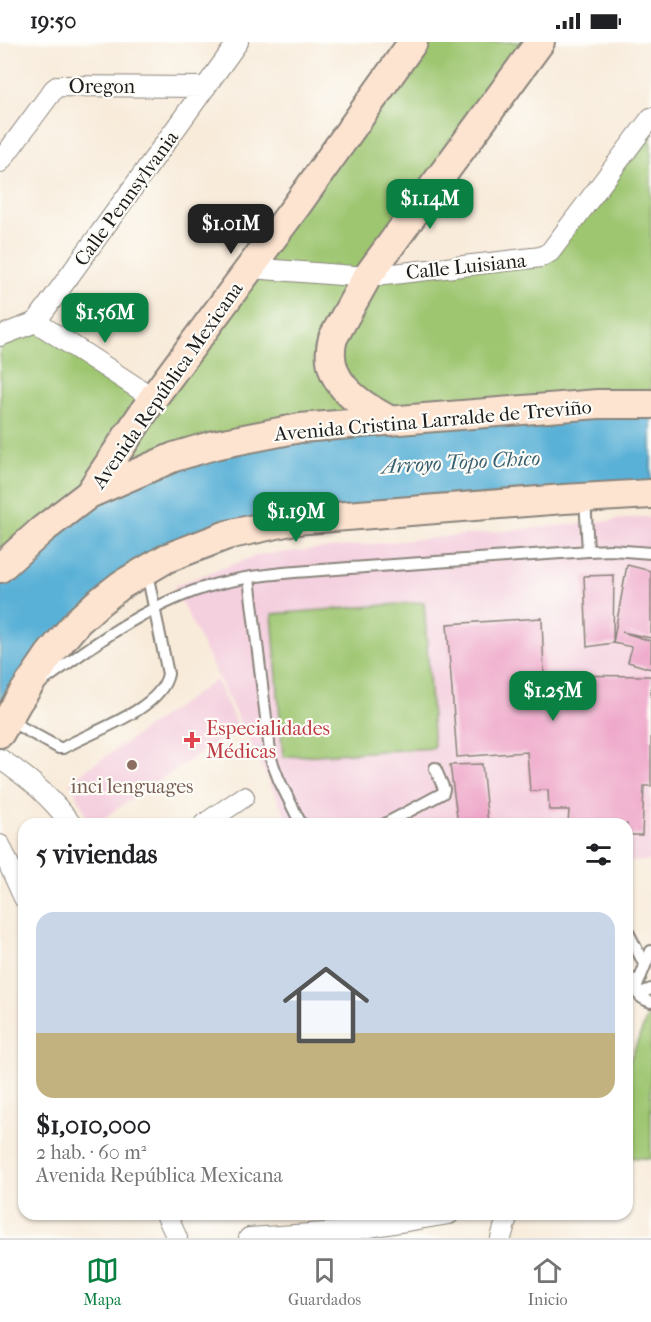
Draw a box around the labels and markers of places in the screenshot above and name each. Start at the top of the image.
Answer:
pin: $1.14M [381,179,479,230]
pin: $1.01M [182,204,280,255]
pin: $1.56M [56,293,154,344]
pin: $1.19M [247,492,345,543]
pin: $1.25M [504,671,602,722]
place label: Especialidades Médicas [206,717,330,763]
marker: Especialidades Médicas [183,731,201,749]
marker: inci lenguages [125,758,139,772]
place label: inci lenguages [71,775,193,798]

